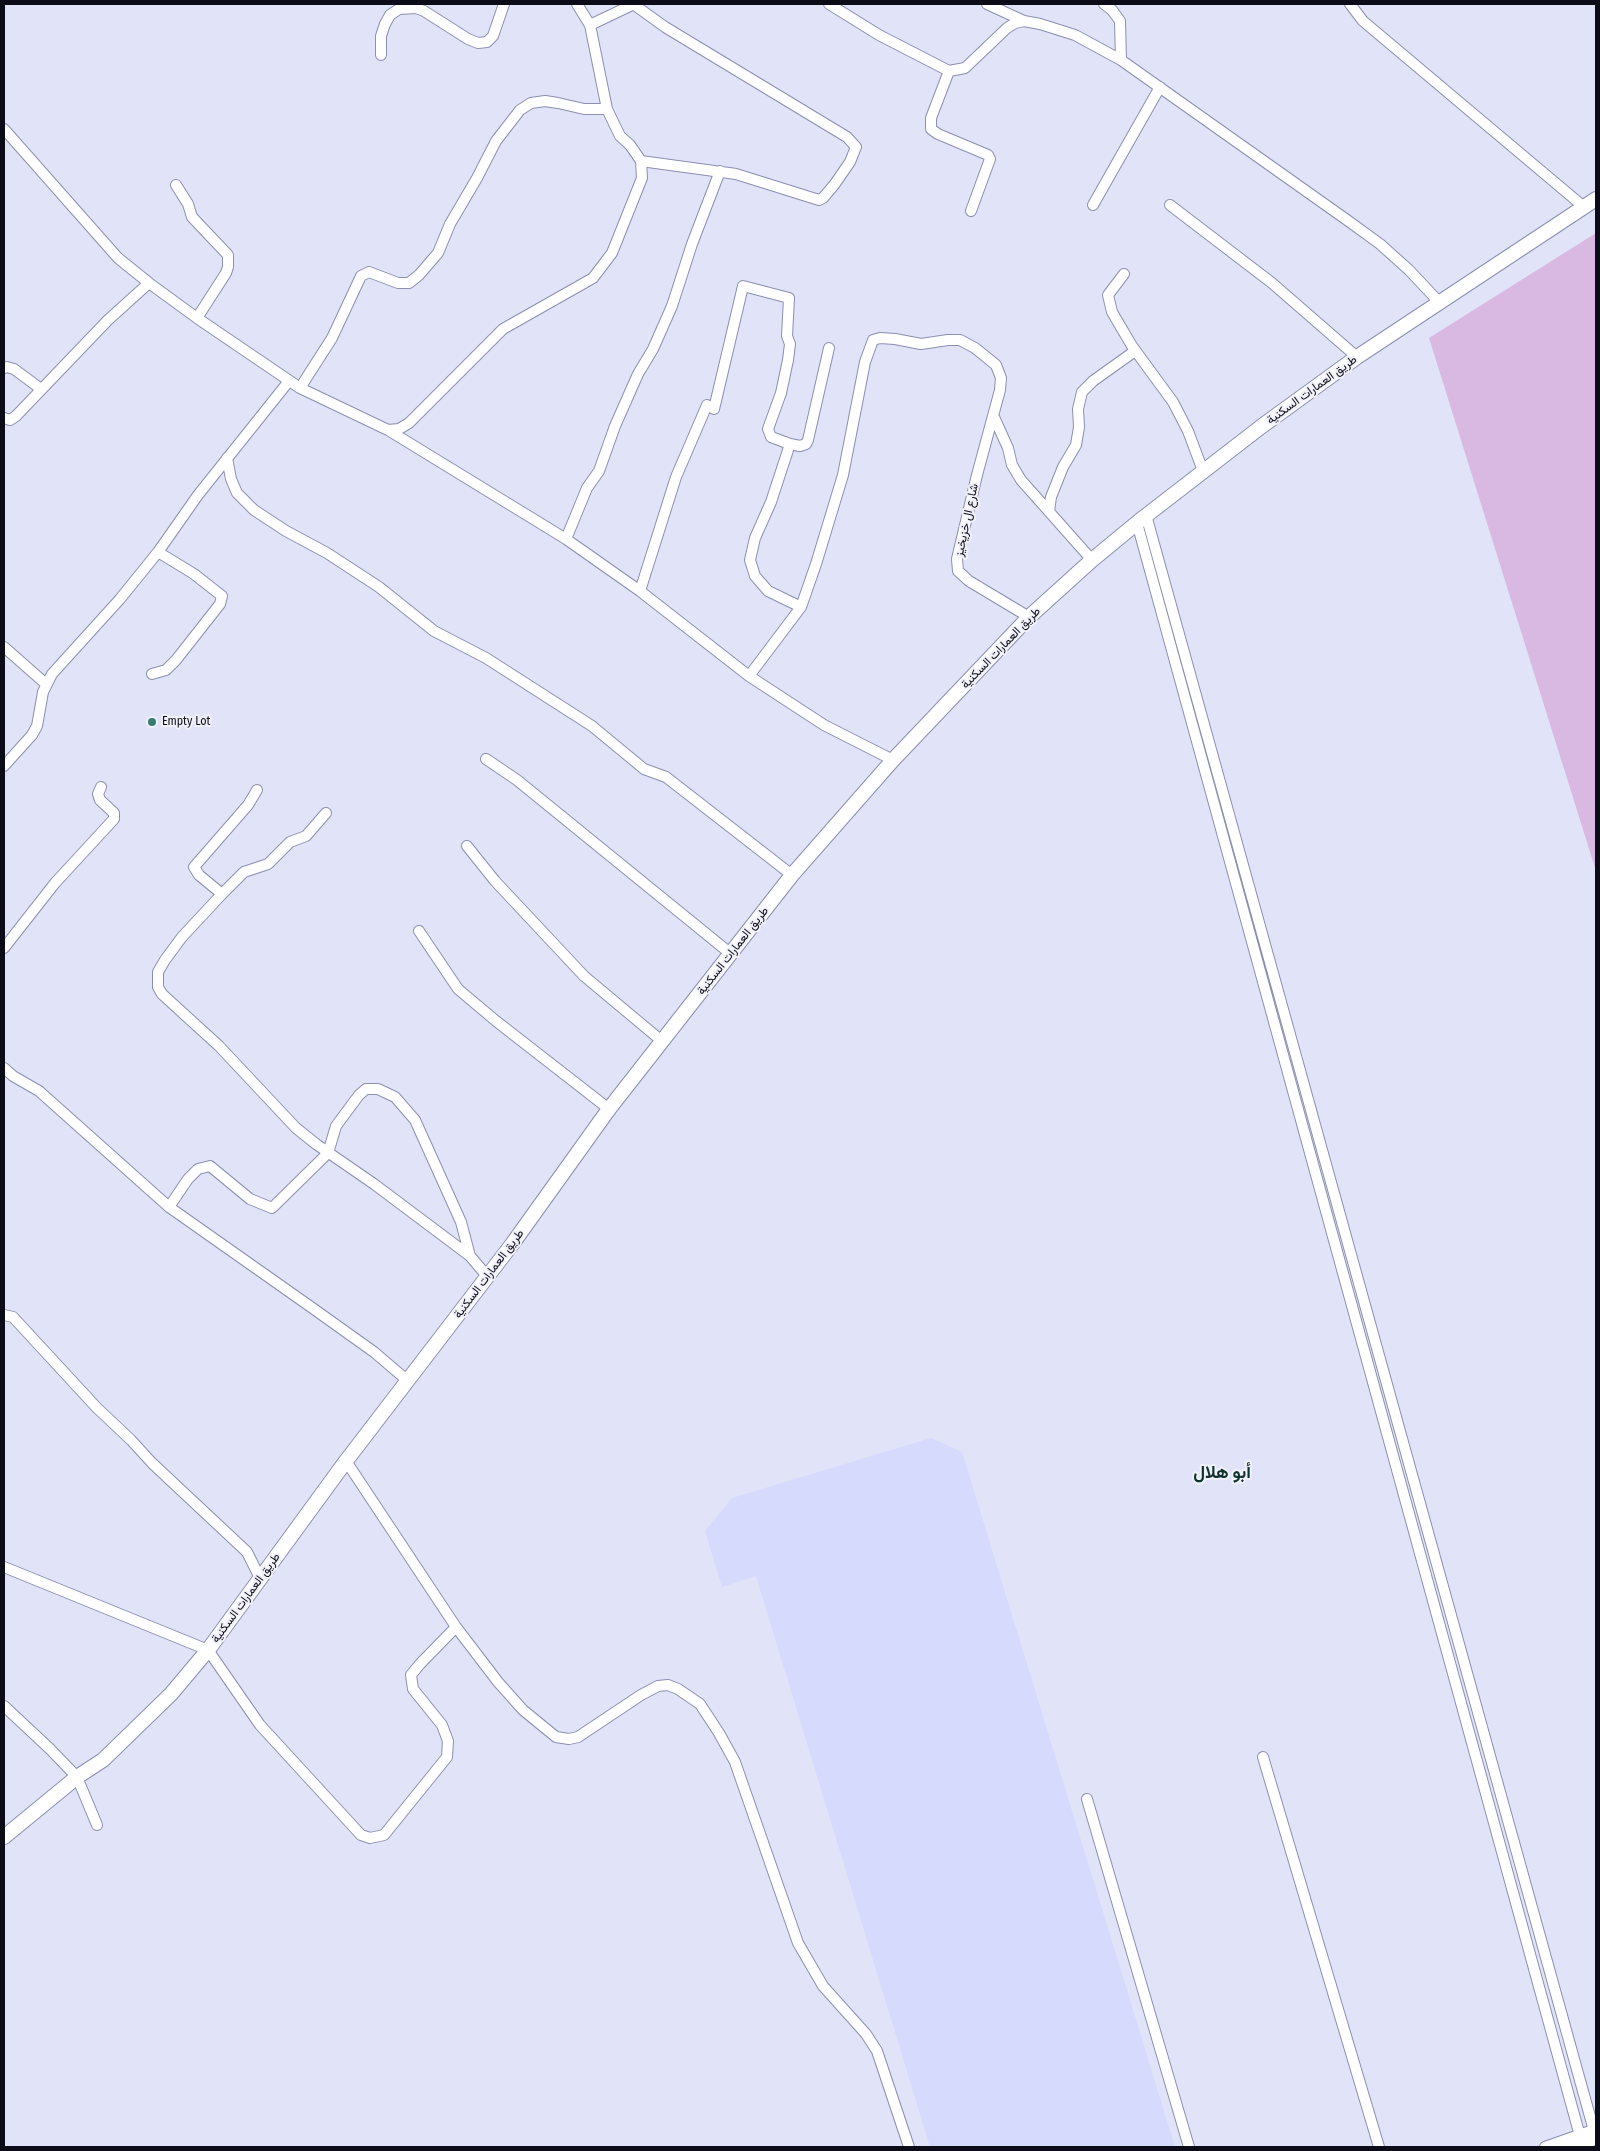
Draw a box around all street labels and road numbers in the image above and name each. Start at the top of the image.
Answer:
street label: طريق العمارات السكنية [1264,352,1360,428]
street label: شارع ال خزيخيز [952,482,982,558]
street label: طريق العمارات السكنية [958,604,1044,692]
street label: طريق العمارات السكنية [694,904,772,998]
street label: طريق العمارات السكنية [451,1227,527,1321]
street label: طريق العمارات السكنية [208,1550,284,1646]

